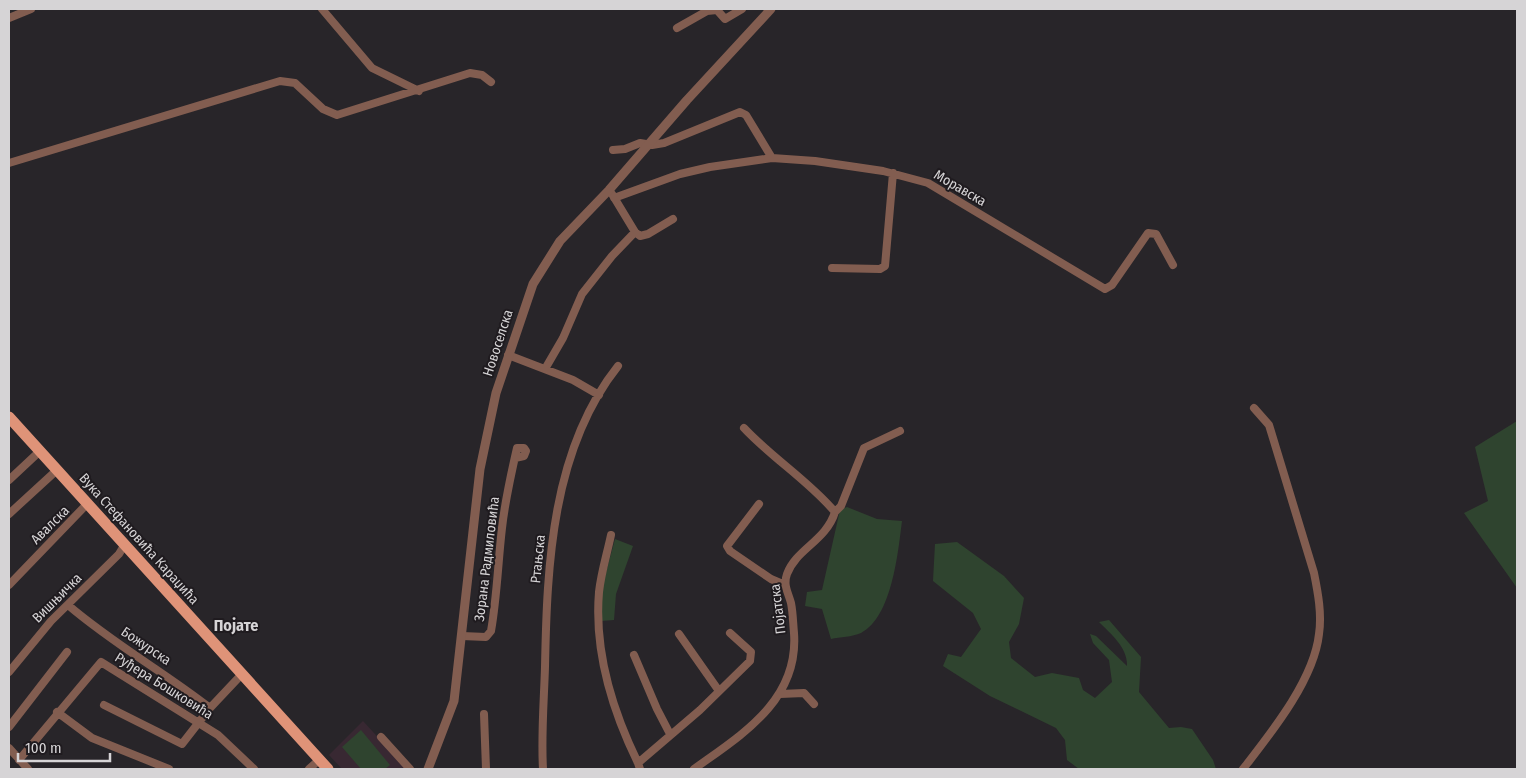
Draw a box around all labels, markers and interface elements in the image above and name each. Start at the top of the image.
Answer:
street label: Моравска [931,166,989,210]
street label: Новоселска [479,307,517,378]
street label: Вука Стефановића Караџића [76,470,202,608]
street label: Зорана Радмиловића [471,495,503,622]
street label: Авалска [27,502,73,548]
street label: Ртањска [527,534,549,584]
street label: Вишњичка [29,570,85,626]
street label: Појатска [766,583,790,635]
district label: Појате [214,616,258,635]
street label: Божурска [118,623,174,669]
street label: Руђера Бошковића [112,649,216,723]
scale bar [18,730,110,762]
text: 100 m [25,739,62,757]

